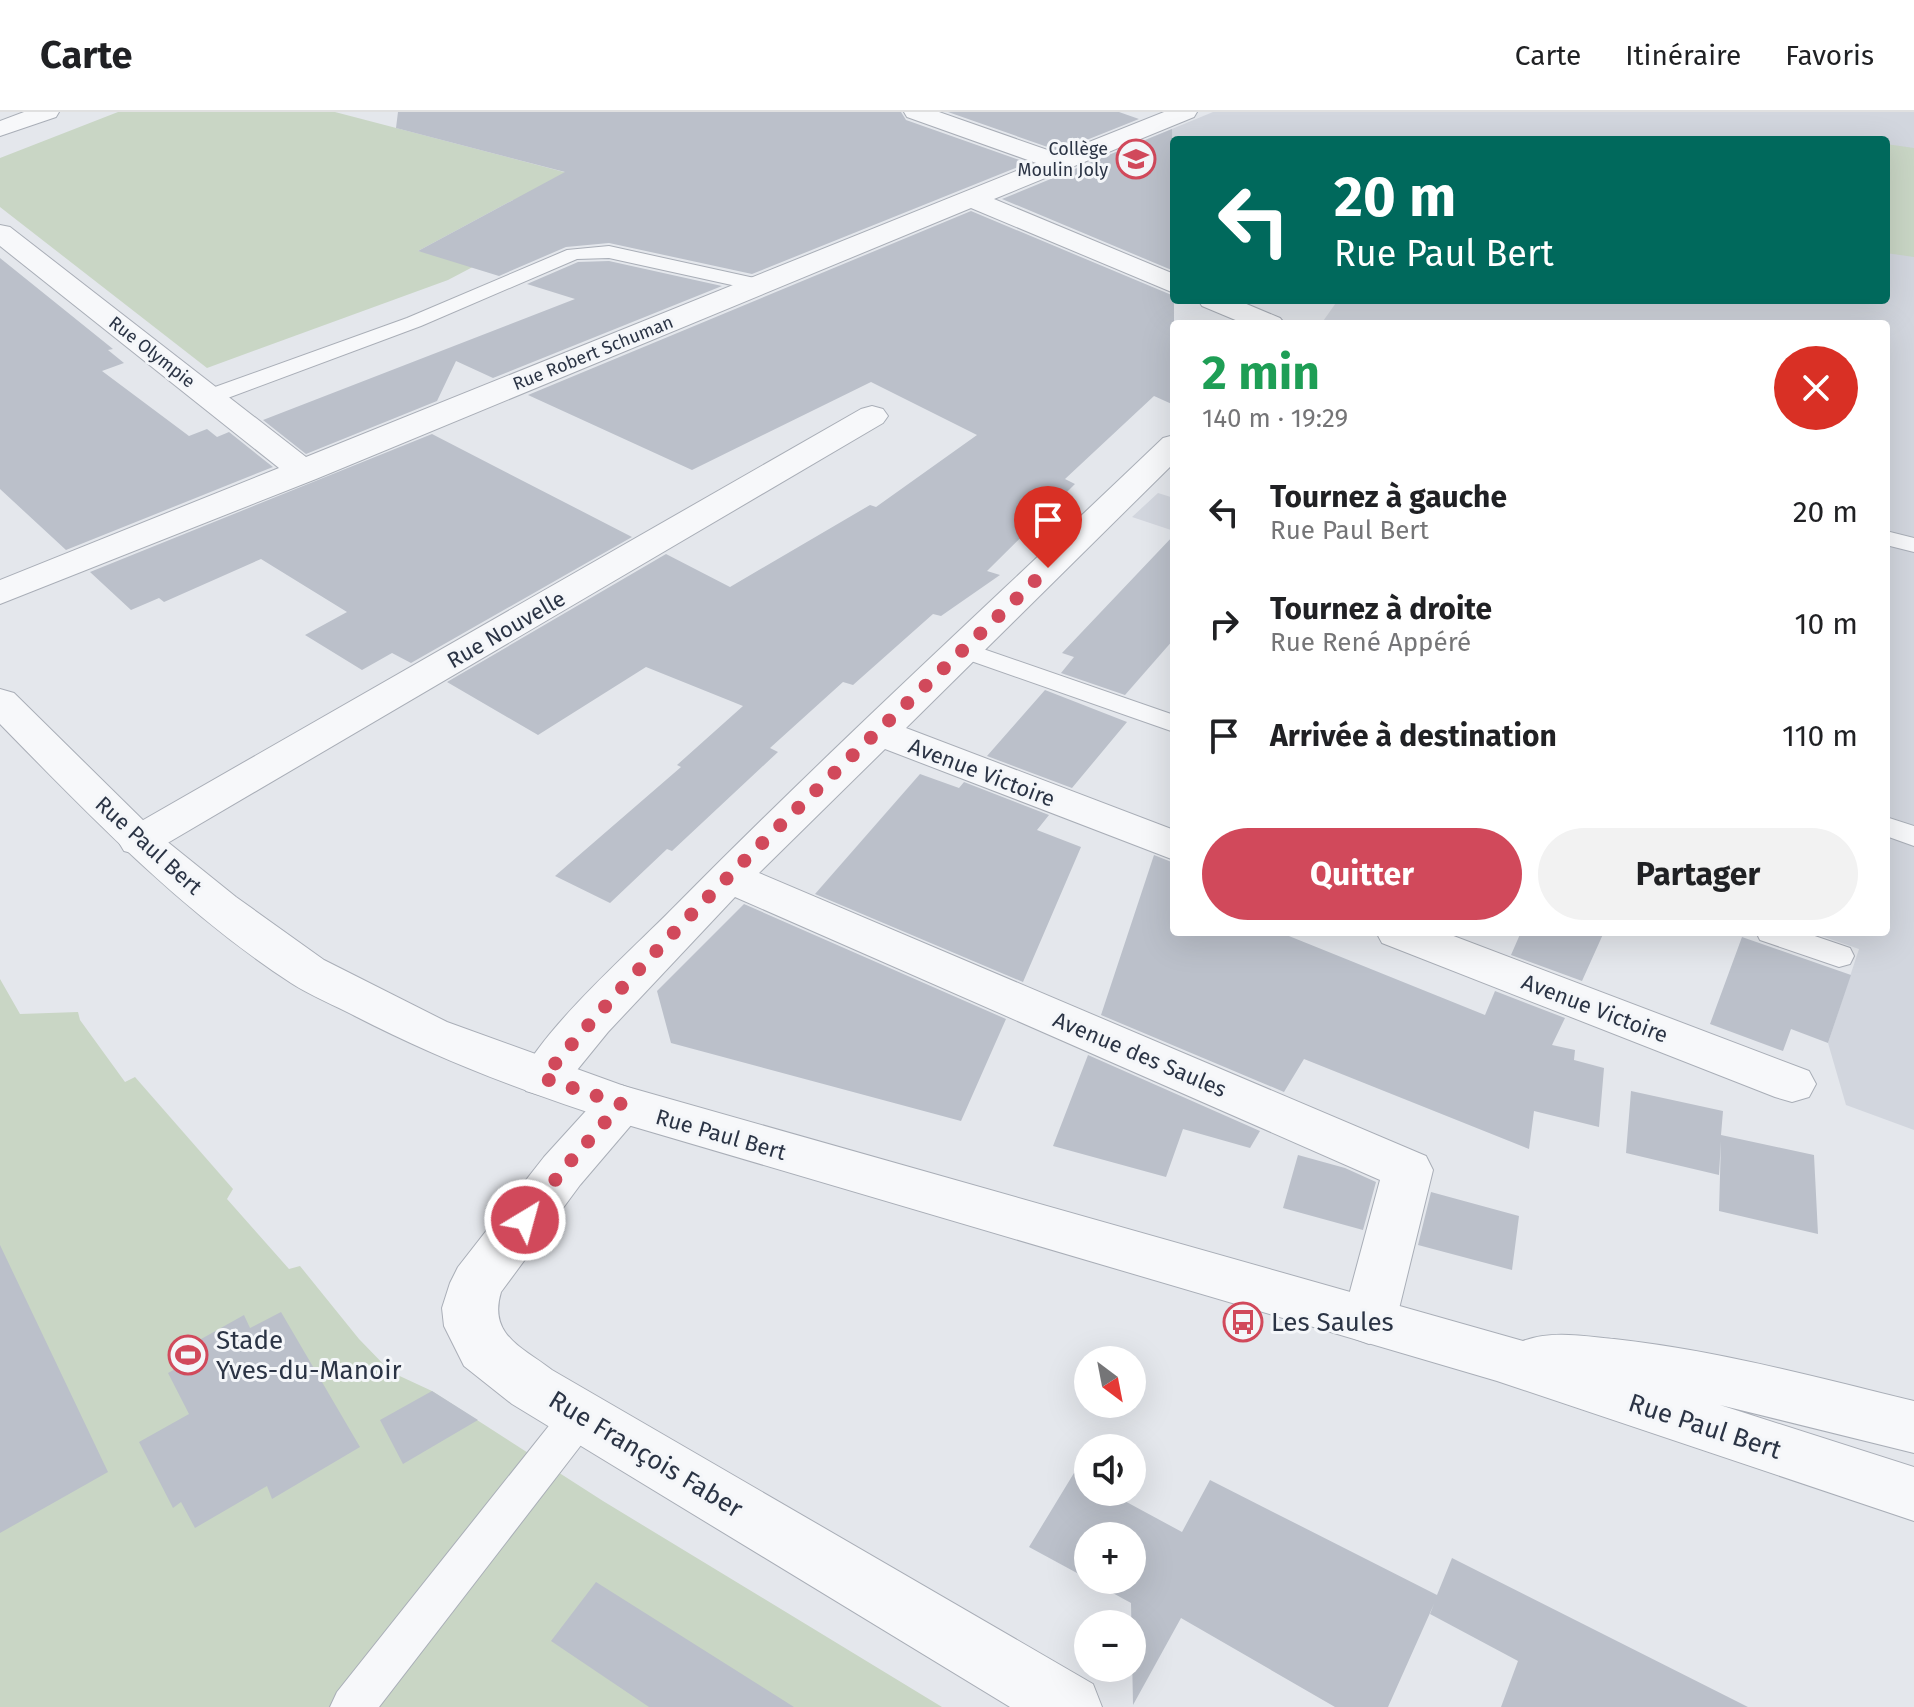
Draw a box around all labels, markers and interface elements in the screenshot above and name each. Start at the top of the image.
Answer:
text: Carte [40,32,133,78]
text: Carte [1515,39,1581,72]
text: Itinéraire [1625,39,1741,72]
text: Favoris [1785,39,1874,72]
place label: Collège Moulin Joly [1017,138,1108,181]
school or university icon: Collège Moulin Joly [1115,138,1157,180]
text: 20 m [1334,164,1456,231]
icon: left [1202,168,1306,272]
text: Rue Paul Bert [1334,232,1554,276]
street label: Rue Robert Schuman [510,311,676,395]
street label: Rue Olympie [105,312,199,392]
text: 2 min [1202,344,1320,402]
button: close [1774,346,1858,430]
text: 140 m · 19:29 [1202,403,1348,434]
text: Tournez à gauche [1270,479,1507,515]
pin [1014,486,1082,568]
icon: left [1202,490,1246,534]
text: 20 m [1793,494,1858,530]
icon: arrive [1026,498,1070,542]
text: Rue Paul Bert [1270,515,1429,546]
street label: Rue Nouvelle [442,585,570,674]
text: Tournez à droite [1270,591,1492,627]
icon: right [1202,602,1246,646]
text: 10 m [1795,606,1858,642]
text: Rue René Appéré [1270,627,1471,658]
icon: arrive [1202,714,1246,758]
text: Arrivée à destination [1270,718,1557,754]
text: 110 m [1782,718,1858,754]
street label: Avenue Victoire [905,732,1059,813]
street label: Rue Paul Bert [90,790,208,900]
button: Quitter [1202,828,1522,920]
button: Partager [1538,828,1858,920]
street label: Avenue Victoire [1518,968,1672,1049]
street label: Avenue des Saules [1049,1006,1230,1103]
street label: Rue Paul Bert [653,1103,789,1166]
position arrow [483,1178,567,1262]
bus stop icon: Les Saules [1222,1301,1264,1343]
place label: Les Saules [1271,1307,1394,1338]
place label: Stade Yves-du-Manoir [216,1325,402,1386]
sports icon: Stade Yves-du-Manoir [167,1334,209,1376]
north arrow [1074,1346,1146,1418]
map controls [1074,1346,1146,1682]
street label: Rue François Faber [543,1384,748,1525]
street label: Rue Paul Bert [1625,1387,1786,1466]
button: sound [1074,1434,1146,1506]
button: + [1074,1522,1146,1594]
button: − [1074,1610,1146,1682]

